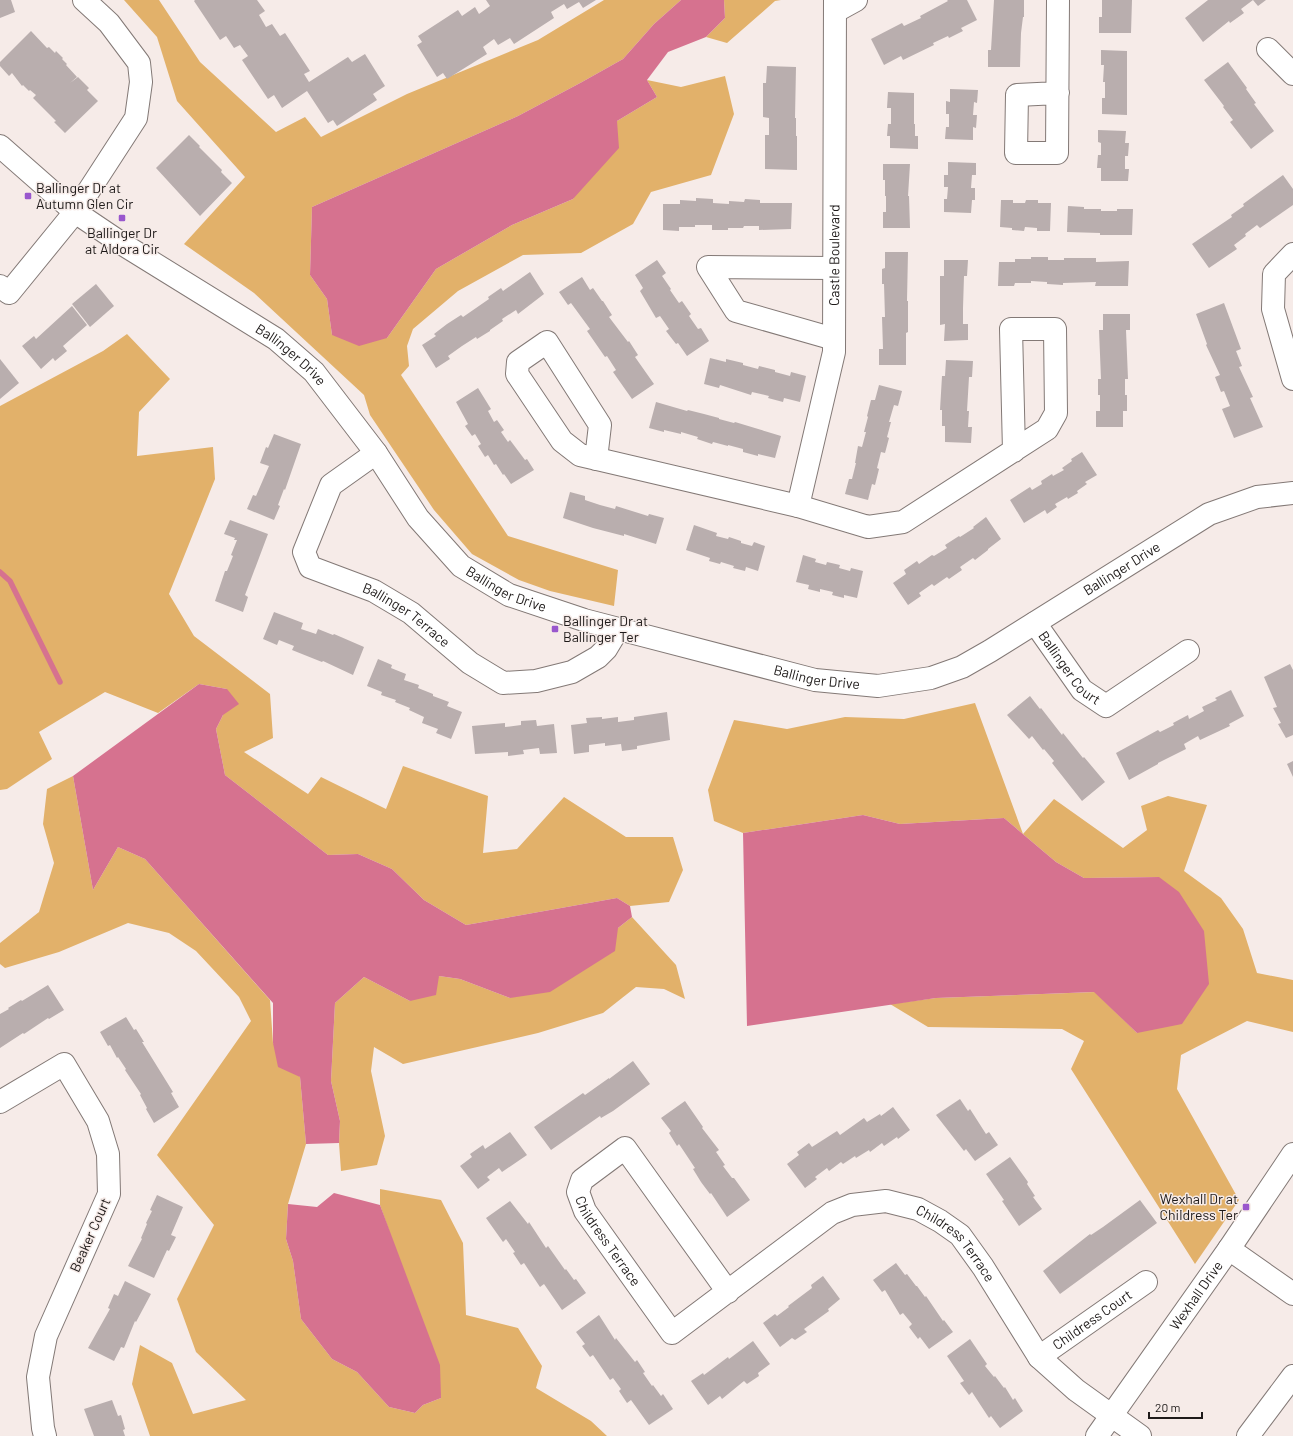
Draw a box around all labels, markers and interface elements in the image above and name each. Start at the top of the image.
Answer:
place label: Ballinger Dr at Autumn Glen Cir [36,179,133,212]
marker: Ballinger Dr at Autumn Glen Cir [23,191,33,201]
street label: Castle Boulevard [825,204,842,306]
marker: Ballinger Dr at Aldora Cir [117,213,127,223]
place label: Ballinger Dr at Aldora Cir [85,224,159,257]
street label: Ballinger Drive [253,320,330,389]
street label: Ballinger Drive [1080,538,1163,599]
street label: Ballinger Drive [463,562,549,615]
street label: Ballinger Terrace [361,579,454,650]
place label: Ballinger Dr at Ballinger Ter [563,612,648,645]
marker: Ballinger Dr at Ballinger Ter [550,624,560,634]
street label: Ballinger Court [1035,627,1104,708]
street label: Ballinger Drive [772,661,861,692]
place label: Wexhall Dr at Childress Ter [1160,1190,1238,1223]
street label: Childress Terrace [572,1194,645,1289]
street label: Beaker Court [66,1195,113,1275]
street label: Childress Terrace [913,1201,999,1285]
marker: Wexhall Dr at Childress Ter [1241,1202,1251,1212]
street label: Wexhall Drive [1166,1257,1226,1333]
street label: Childress Court [1049,1286,1135,1353]
scale bar [1149,1394,1202,1420]
text: 20 m [1155,1400,1181,1414]

